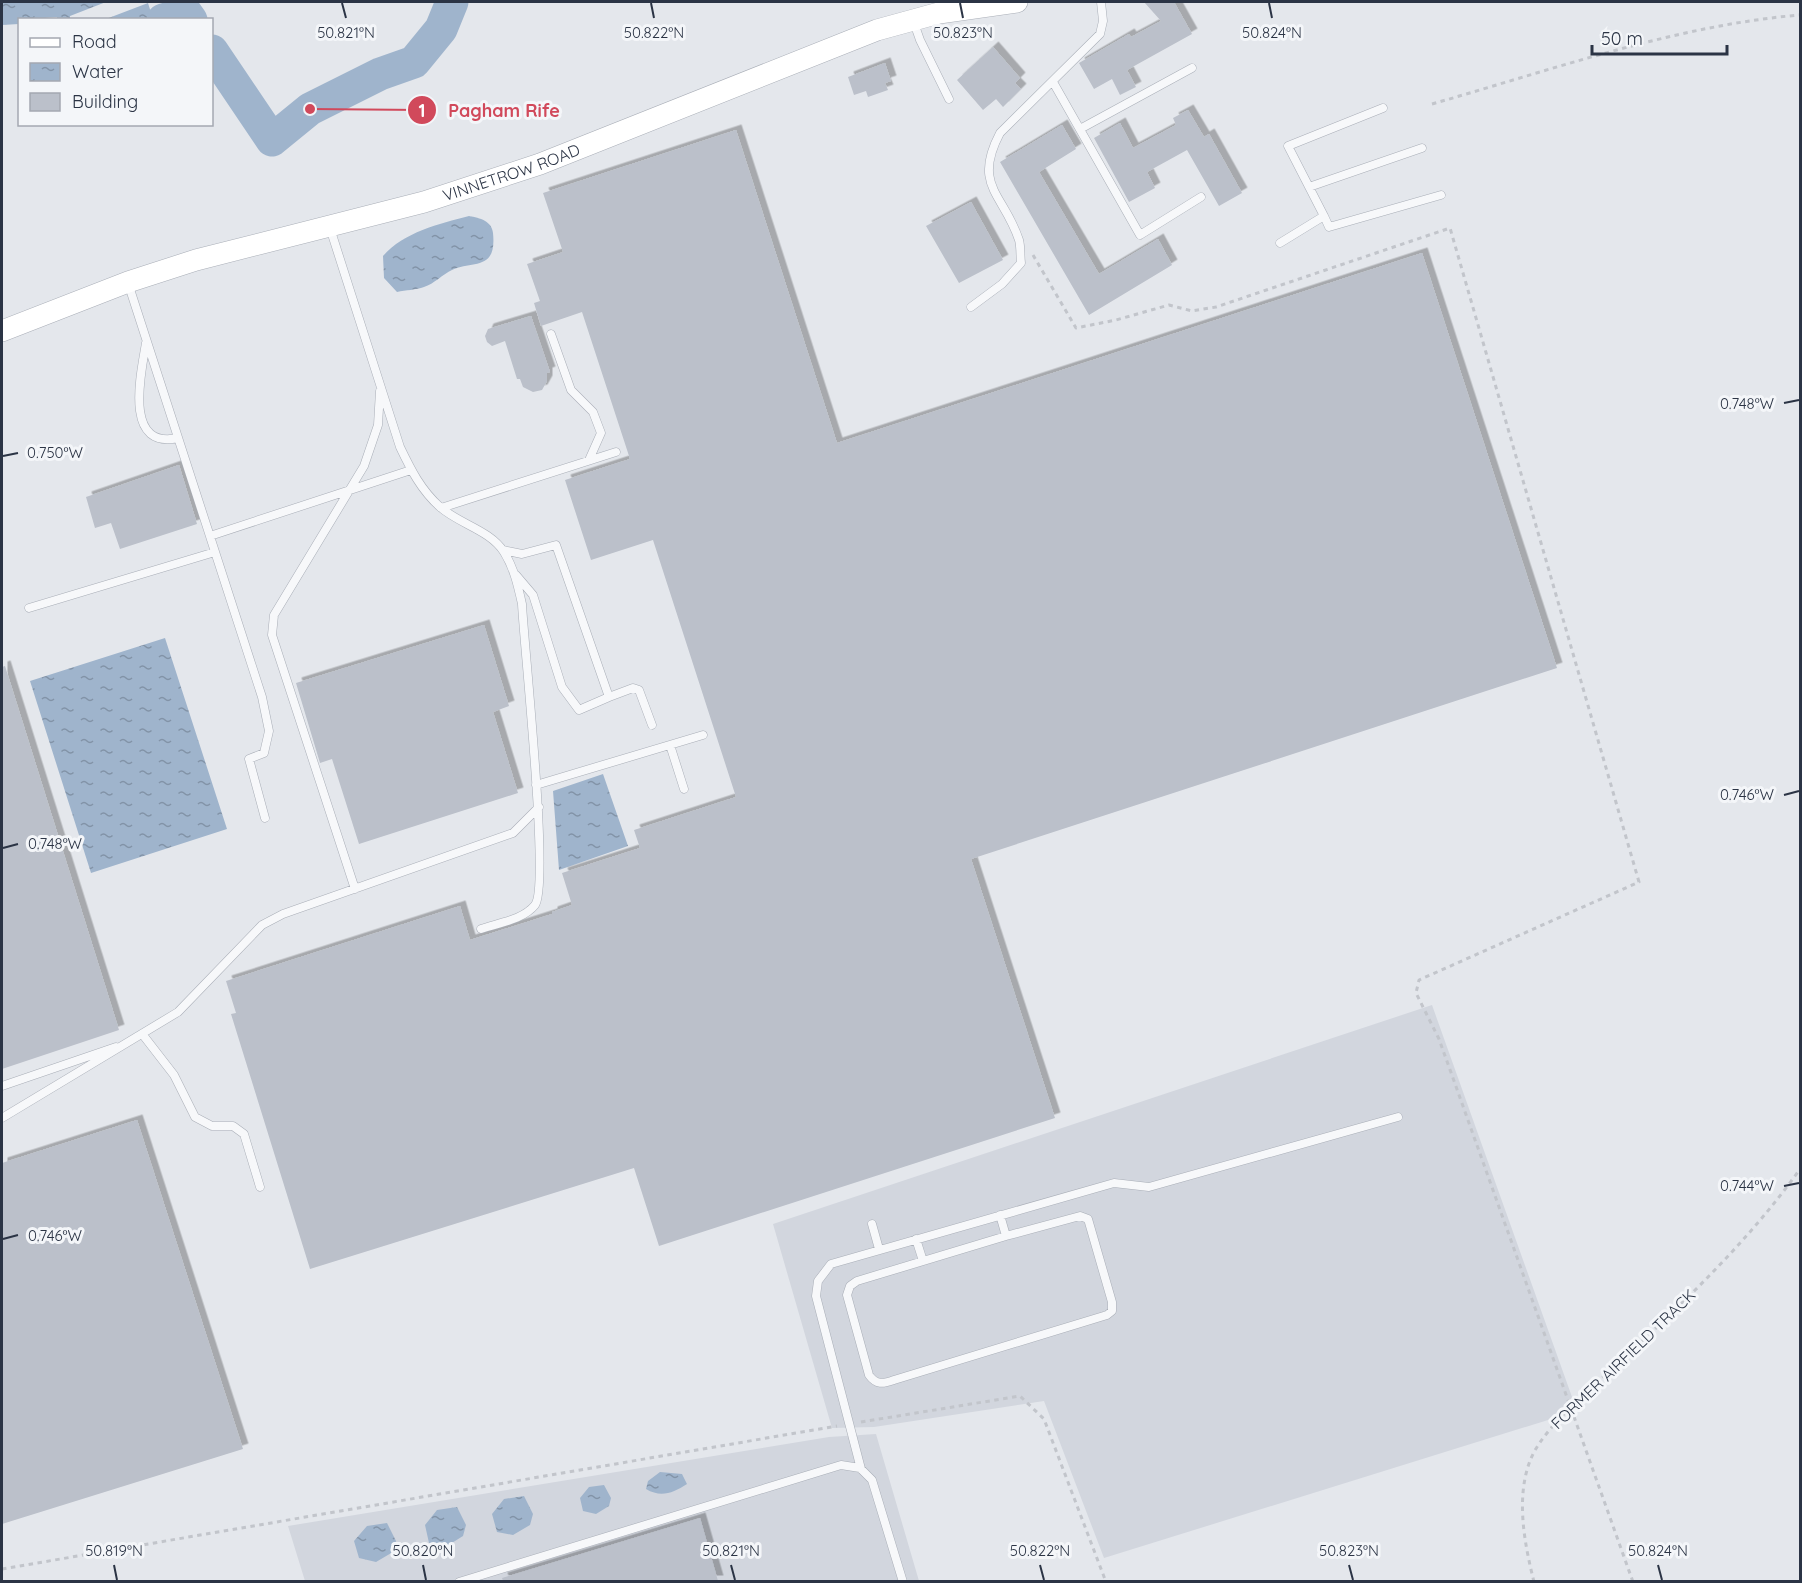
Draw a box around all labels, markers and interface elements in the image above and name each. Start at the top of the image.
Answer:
legend [18,18,213,126]
scale bar [1592,18,1727,56]
text: 50.821°N [317,23,375,42]
text: 50.822°N [624,23,684,42]
text: 50.823°N [933,23,993,42]
text: 50.824°N [1242,23,1302,42]
text: 50 m [1601,27,1643,50]
text: Road [72,30,117,53]
text: Water [72,60,123,83]
text: Building [72,90,138,113]
callout: Pagham Rife [407,92,572,128]
text: 1 [418,99,426,122]
text: Pagham Rife [448,99,560,122]
street label: VINNETROW ROAD [440,139,583,205]
text: 0.748°W [1720,394,1775,413]
text: 0.750°W [27,443,83,462]
text: 0.746°W [1720,785,1775,804]
text: 0.748°W [28,834,83,853]
text: 0.744°W [1720,1176,1775,1195]
text: 0.746°W [28,1226,83,1245]
street label: FORMER AIRFIELD TRACK [1547,1285,1699,1433]
text: 50.819°N [85,1541,143,1560]
text: 50.820°N [392,1541,454,1560]
text: 50.821°N [702,1541,760,1560]
text: 50.822°N [1010,1541,1070,1560]
text: 50.823°N [1319,1541,1379,1560]
text: 50.824°N [1628,1541,1688,1560]

